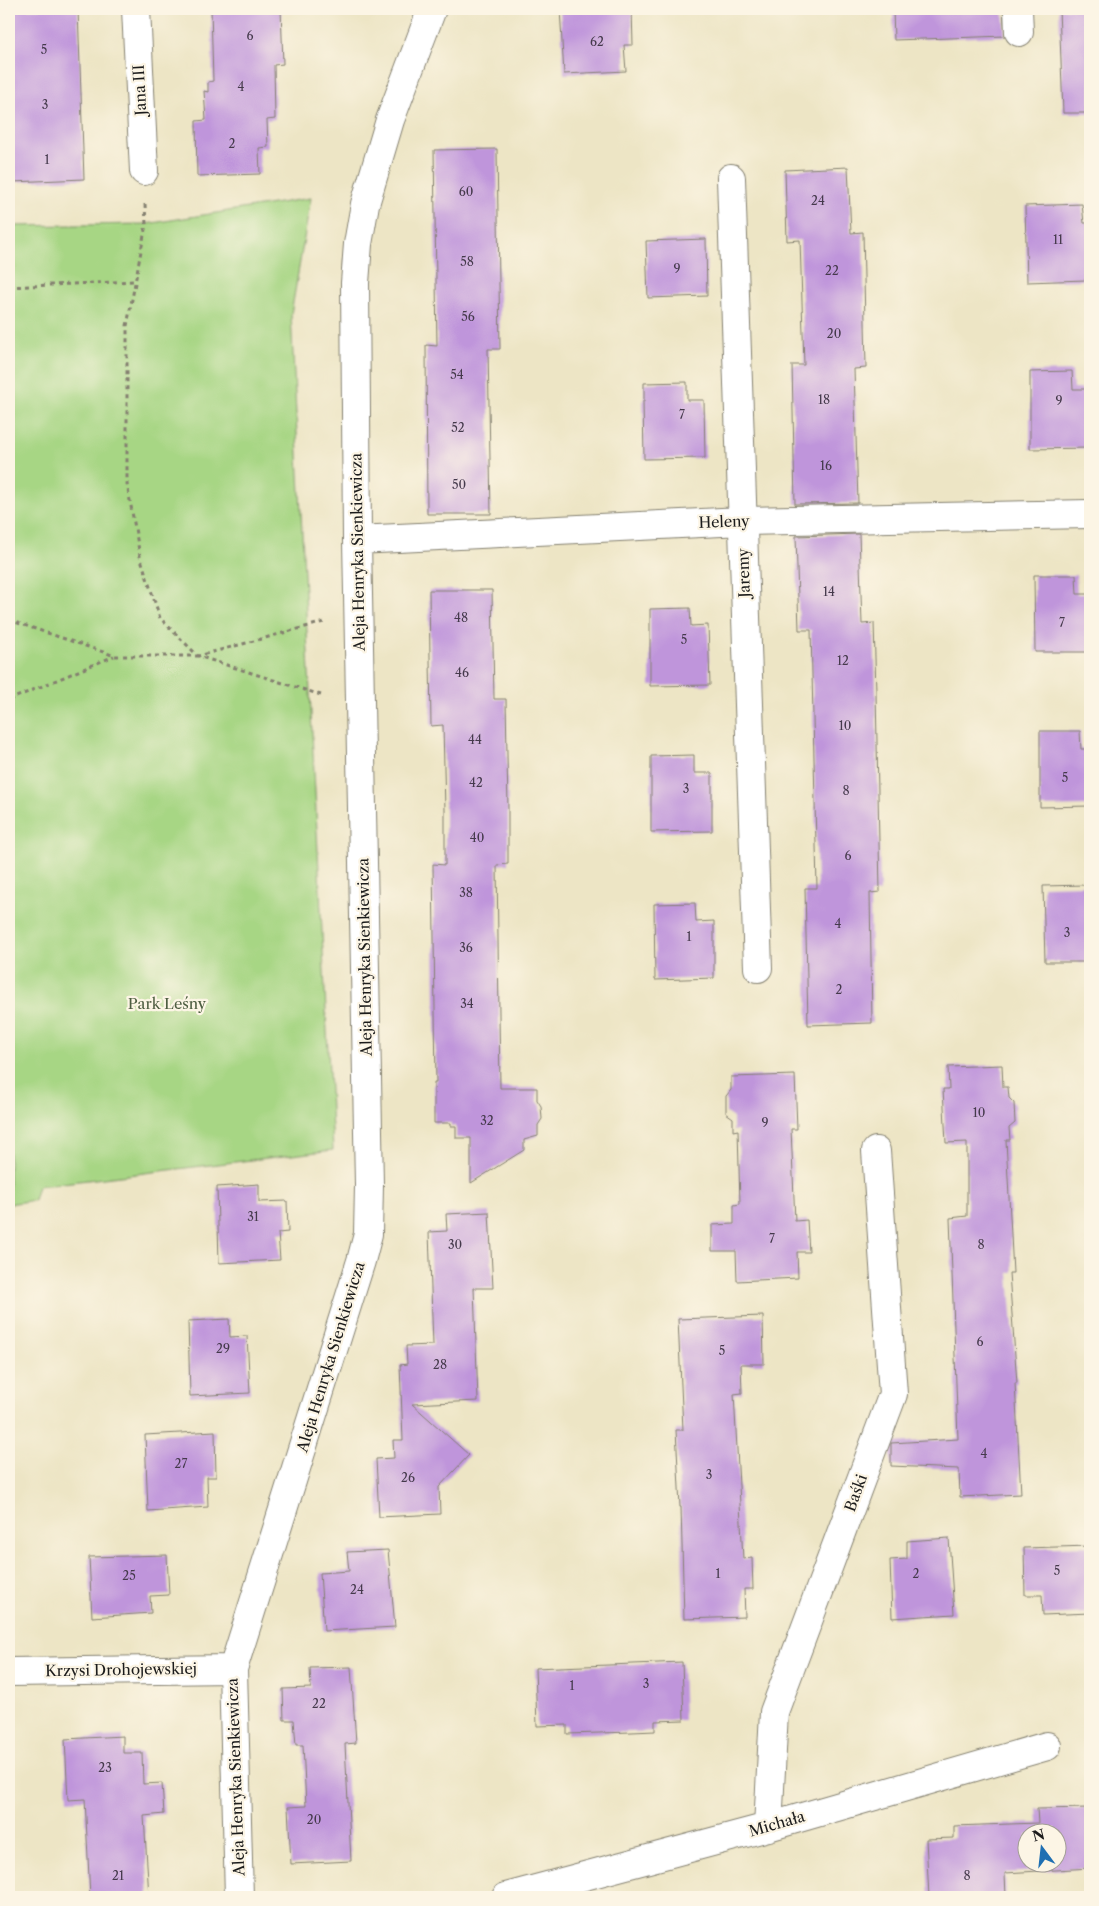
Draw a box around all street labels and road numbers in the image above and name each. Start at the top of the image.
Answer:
street label: Jana III [129,64,150,118]
street label: Aleja Henryka Sienkiewicza [346,453,369,652]
street label: Heleny [698,511,750,532]
street label: Jaremy [733,547,754,600]
street label: Aleja Henryka Sienkiewicza [353,858,376,1057]
street label: Aleja Henryka Sienkiewicza [292,1259,369,1455]
street label: Baśki [840,1471,871,1514]
street label: Krzysi Drohojewskiej [45,1659,197,1680]
street label: Aleja Henryka Sienkiewicza [223,1678,248,1877]
street label: Michała [747,1806,807,1841]

